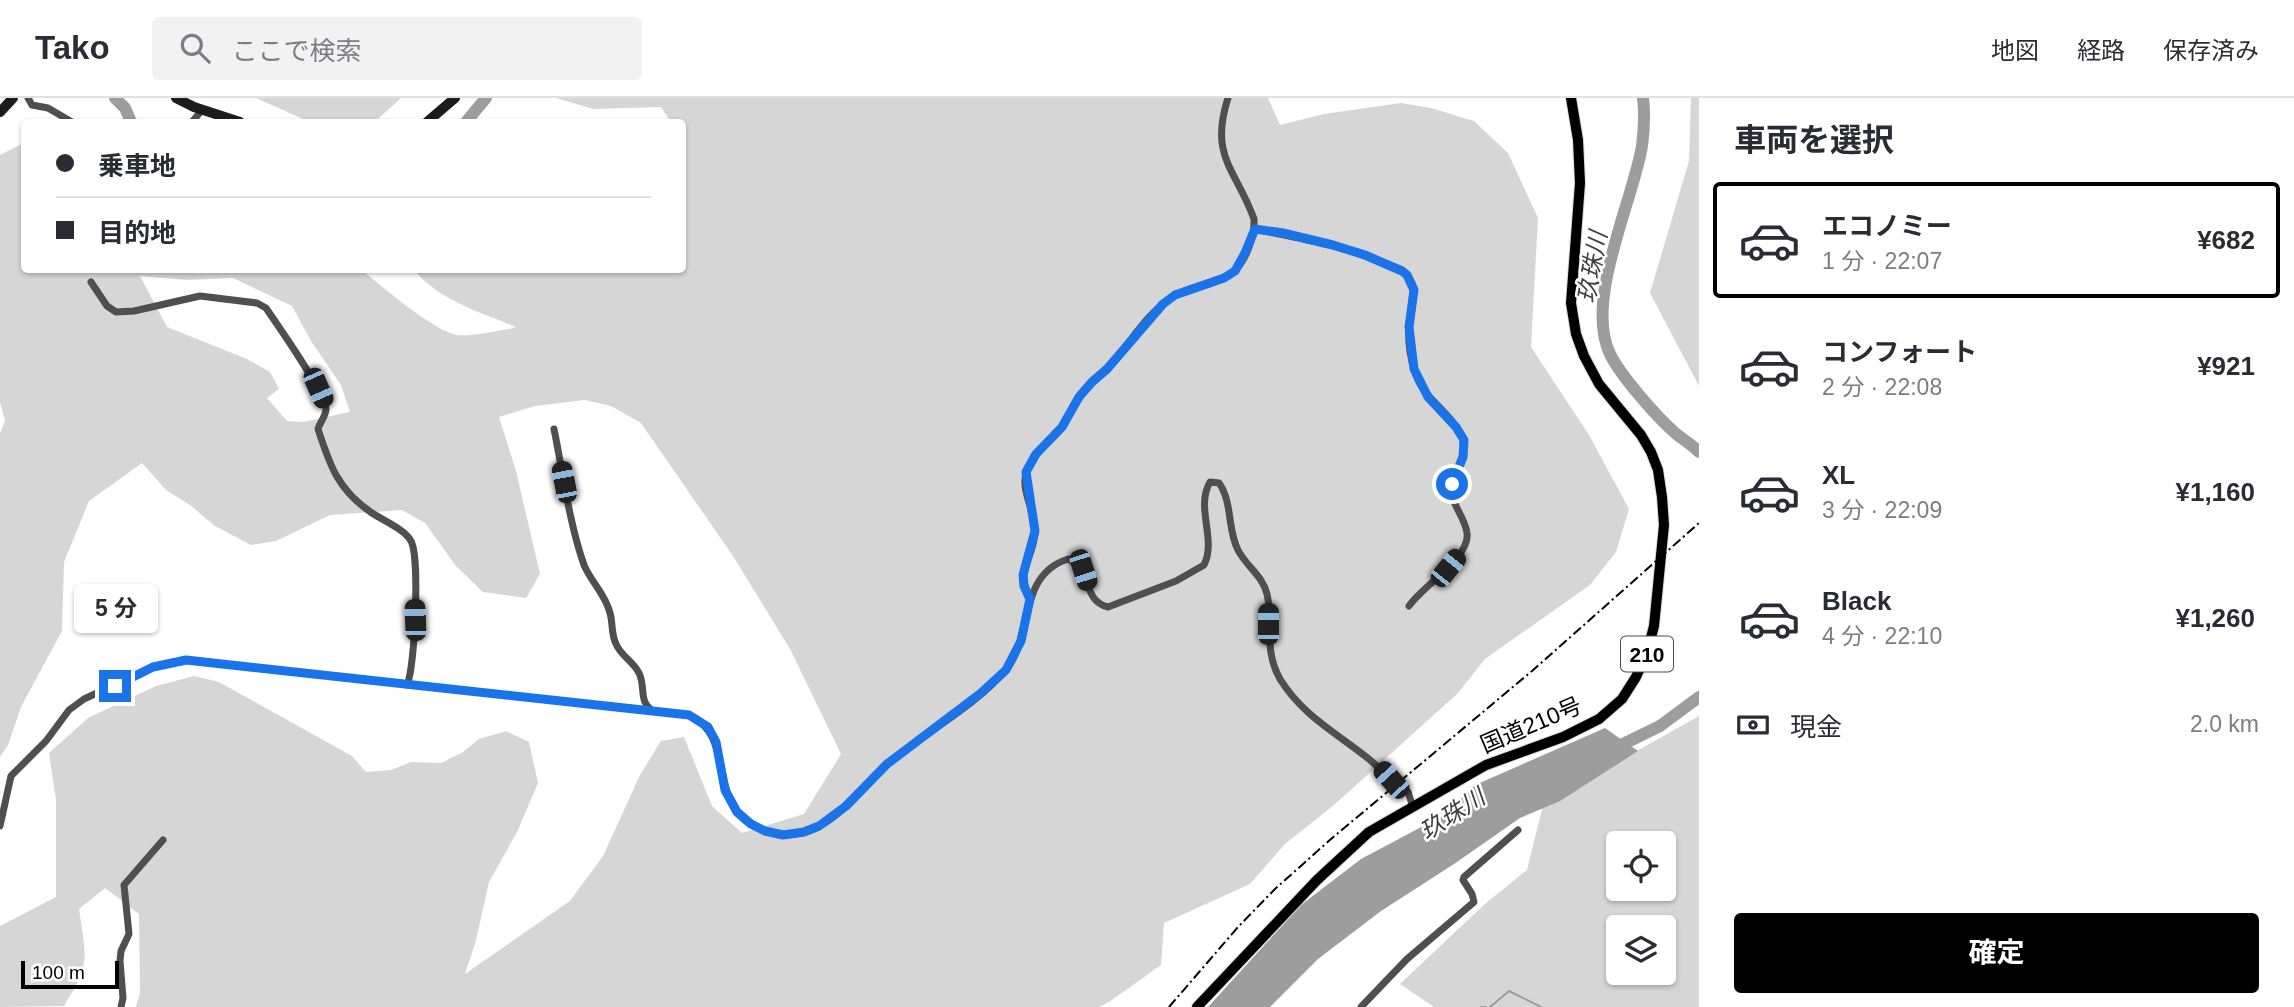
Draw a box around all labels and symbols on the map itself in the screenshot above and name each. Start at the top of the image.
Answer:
water label: 玖珠川 [1572,226,1612,305]
car [300,365,337,411]
car [550,459,579,505]
route start [1436,468,1468,500]
car [1427,545,1470,591]
car [1067,547,1100,593]
callout: 5 分 [73,584,157,634]
car [404,599,427,641]
car [1258,603,1279,645]
road number: 210 [1621,636,1673,672]
route end [99,670,131,702]
street label: 国道210号 [1477,692,1585,758]
car [1370,757,1413,803]
water label: 玖珠川 [1414,781,1492,845]
scale bar [21,958,119,990]

